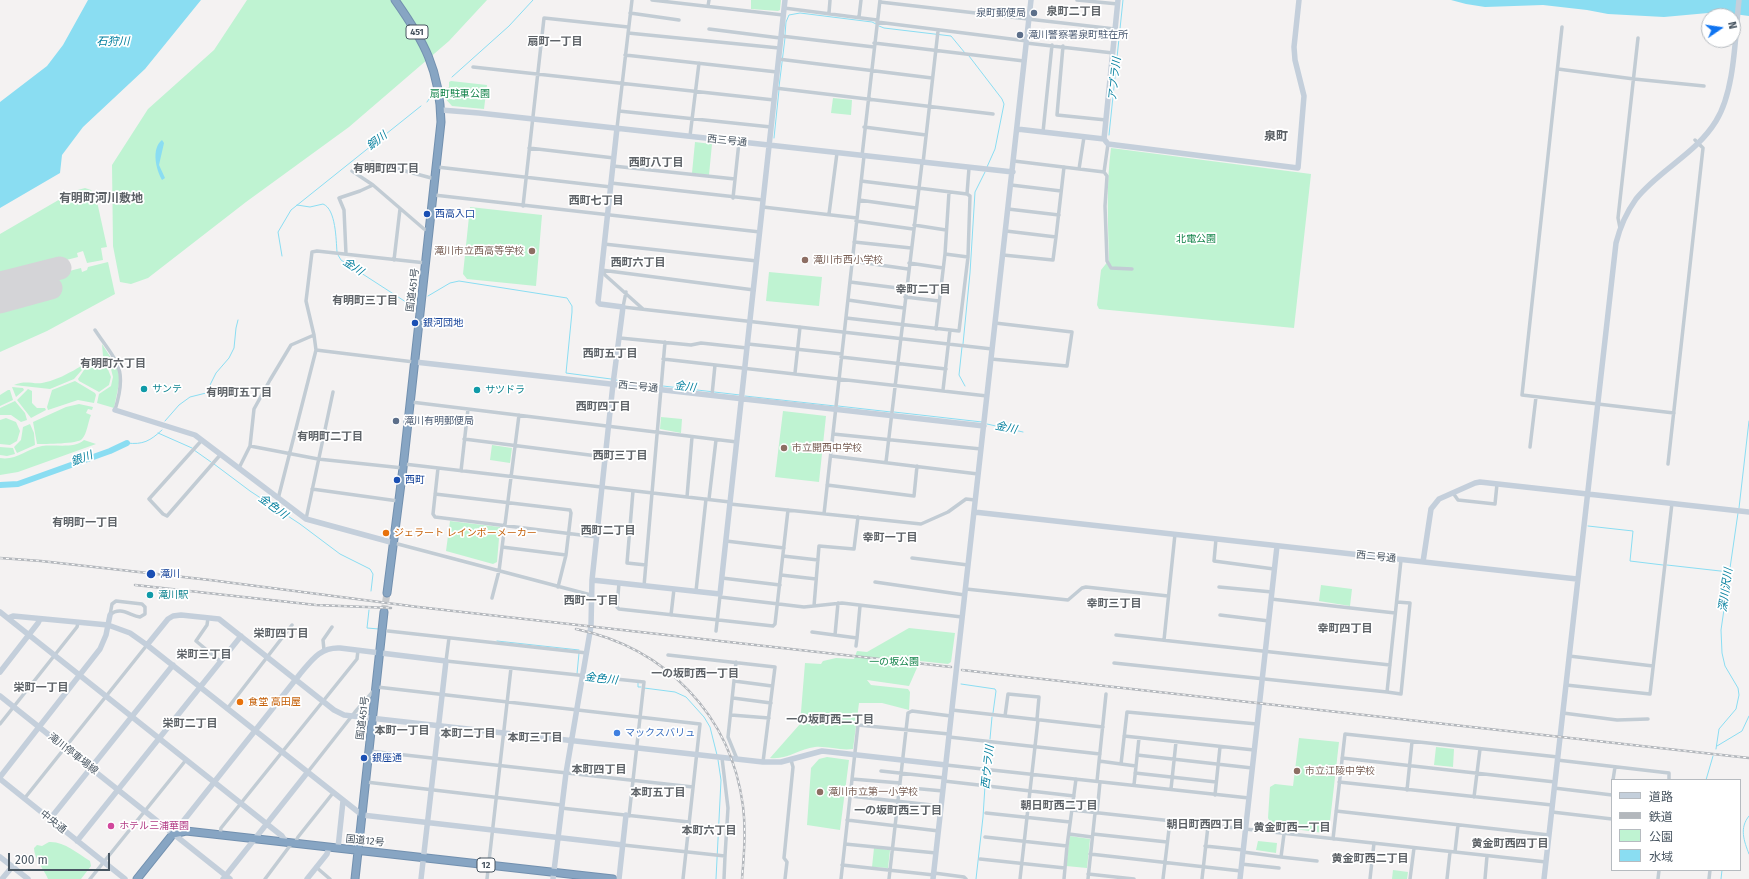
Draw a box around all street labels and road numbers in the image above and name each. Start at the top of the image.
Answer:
road number: 451 [406,25,428,39]
street label: 西三号通 [706,133,748,149]
street label: 国道451号 [404,267,422,313]
street label: 西二号通 [617,379,659,395]
street label: 西二号通 [1355,549,1397,565]
street label: 国道451号 [354,695,372,741]
street label: 滝川停車場線 [46,731,100,777]
street label: 中央通 [38,808,68,836]
street label: 国道12号 [345,833,385,849]
road number: 12 [477,858,495,872]

